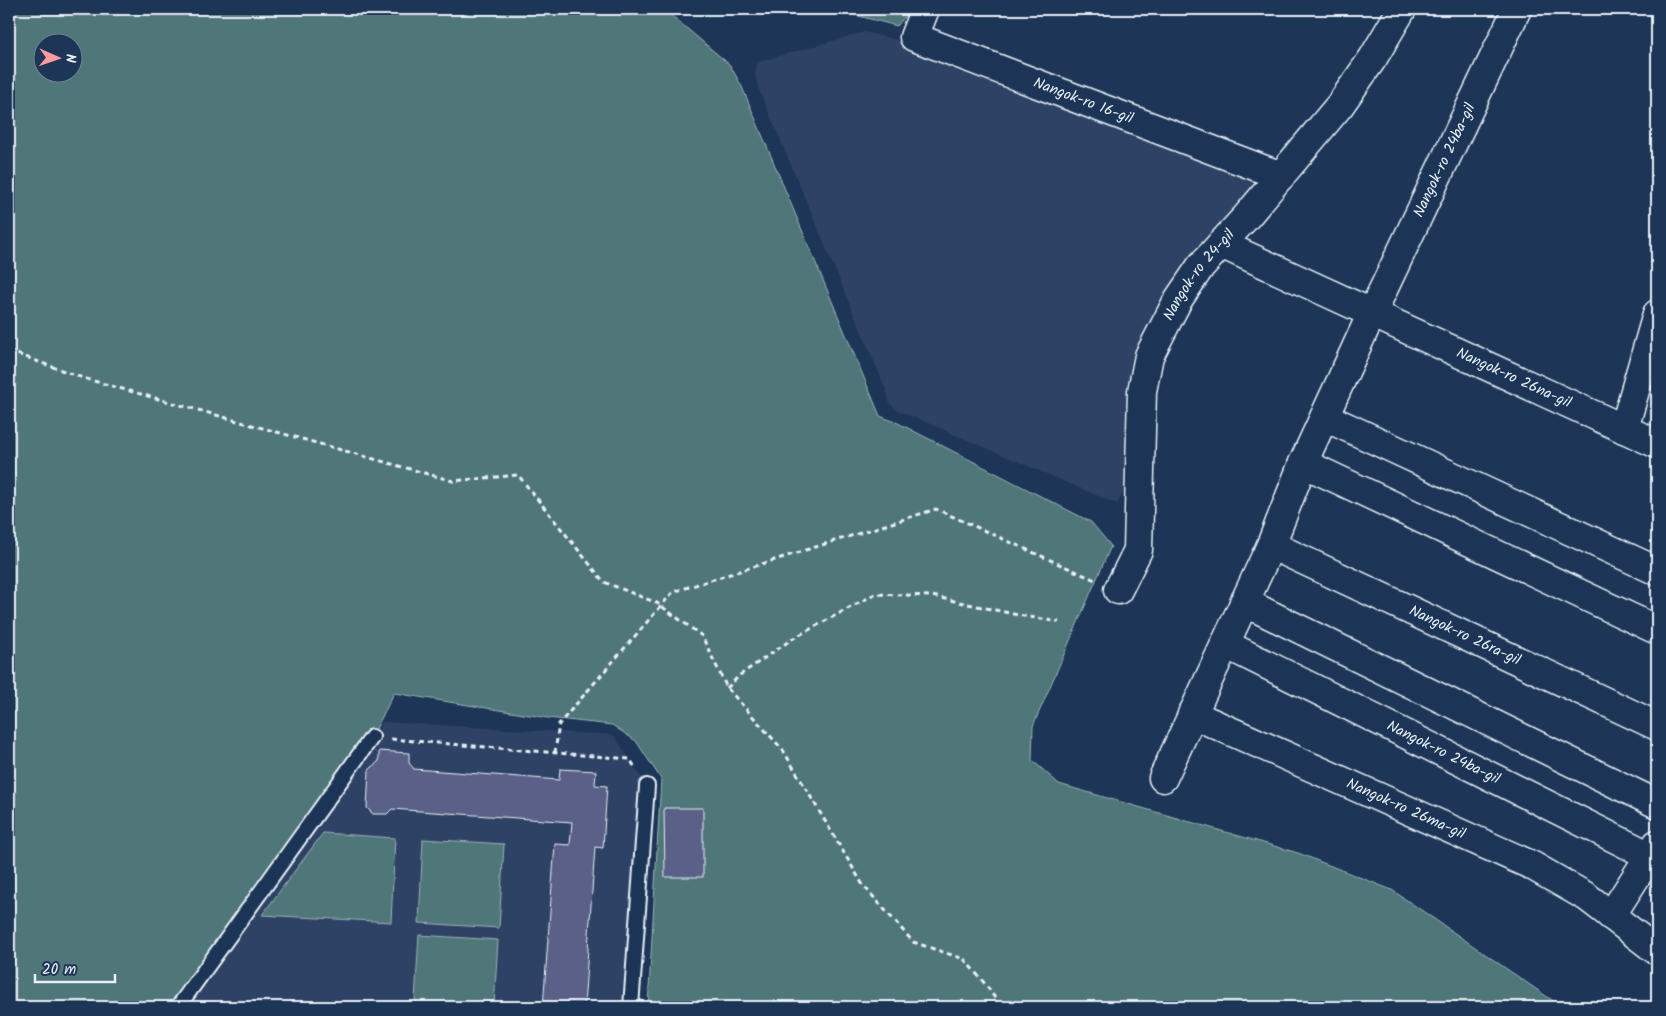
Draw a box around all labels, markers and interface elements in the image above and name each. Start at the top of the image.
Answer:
north arrow [32,32,82,82]
text: N [59,54,81,63]
street label: Nangok-ro 16-gil [1030,71,1137,131]
street label: Nangok-ro 24ba-gil [1407,99,1482,222]
street label: Nangok-ro 24-gil [1157,224,1241,325]
street label: Nangok-ro 26na-gil [1452,341,1575,415]
street label: Nangok-ro 26ra-gil [1405,599,1525,673]
street label: Nangok-ro 24ba-gil [1382,714,1504,791]
street label: Nangok-ro 26ma-gil [1342,772,1469,846]
scale bar [35,951,115,983]
text: 20 m [42,958,76,982]

